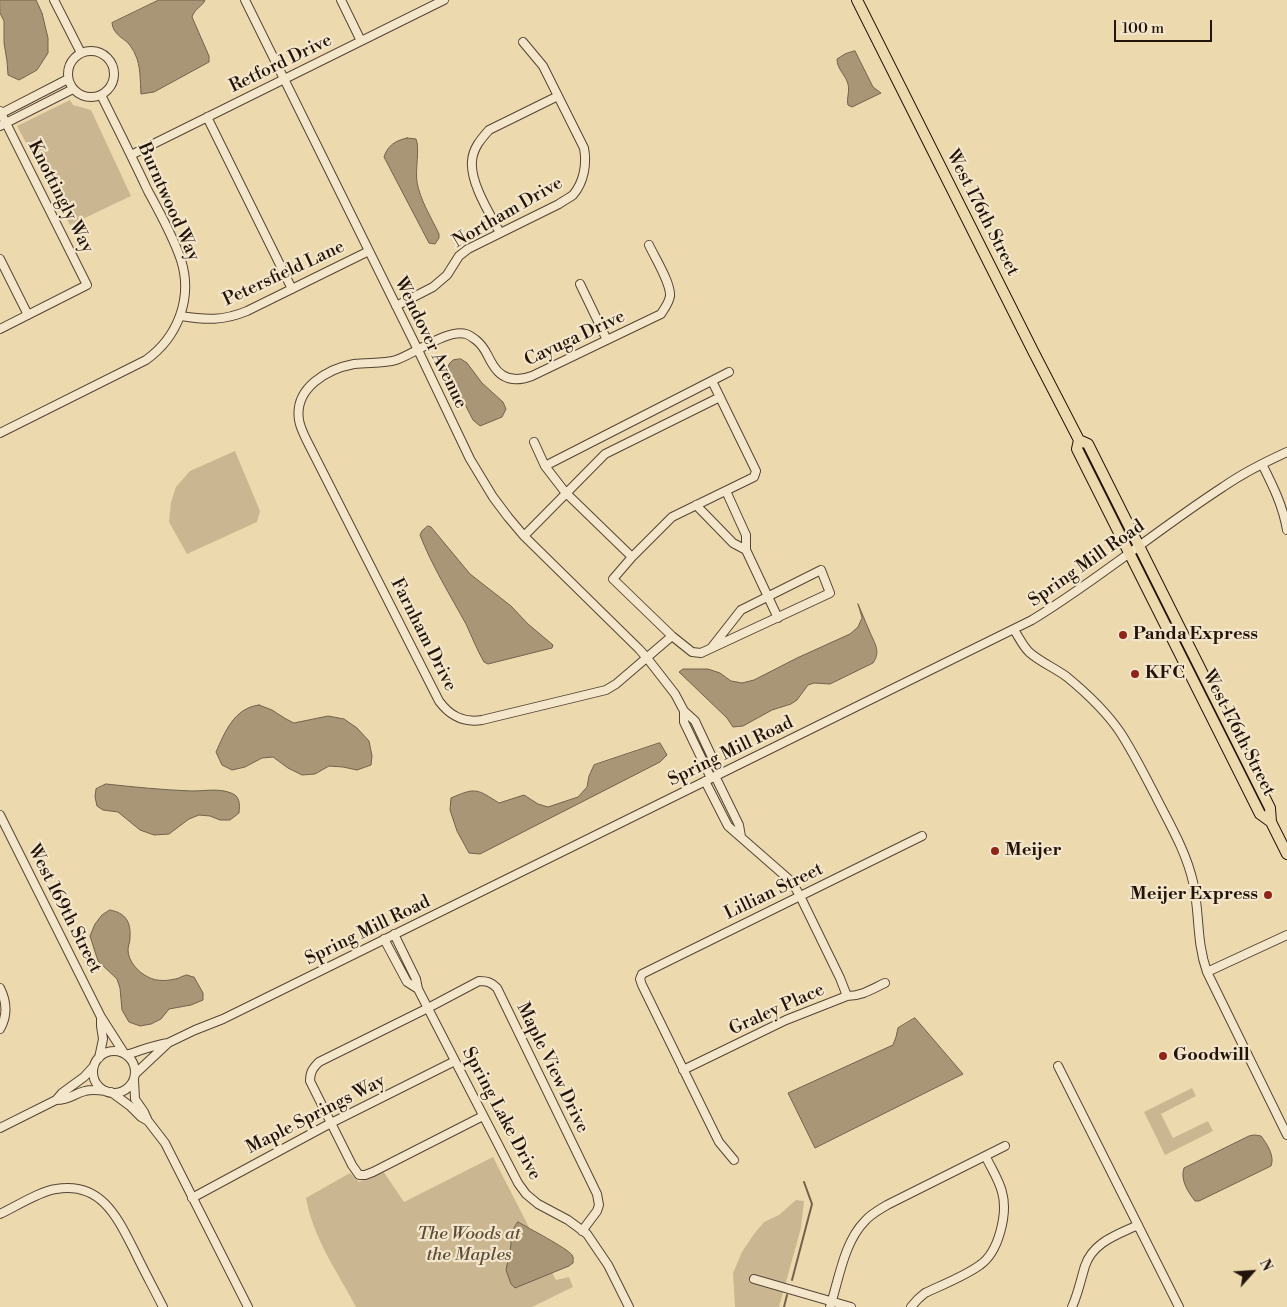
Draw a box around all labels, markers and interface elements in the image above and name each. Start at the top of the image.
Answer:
scale bar [1117,10,1214,42]
text: 100 m [1122,19,1164,38]
street label: Retford Drive [226,30,336,98]
street label: Knottingly Way [22,137,98,257]
street label: Burntwood Way [132,139,204,265]
street label: West 176th Street [941,146,1023,280]
street label: Northam Drive [449,173,567,253]
street label: Petersfield Lane [220,236,348,312]
street label: Wendover Avenue [389,274,471,412]
street label: Cayuga Drive [521,306,629,372]
street label: Spring Mill Road [1025,516,1149,612]
street label: Farnham Drive [385,575,461,695]
place label: Panda Express [1133,624,1258,646]
marker: Panda Express [1117,629,1129,641]
place label: KFC [1145,663,1185,685]
street label: West 176th Street [1197,666,1279,800]
marker: KFC [1129,668,1141,680]
street label: Spring Mill Road [665,712,797,792]
place label: Meijer [1005,840,1062,862]
street label: West 169th Street [22,841,106,977]
marker: Meijer [989,845,1001,857]
street label: Lillian Street [721,859,827,925]
place label: Meijer Express [1130,884,1258,906]
marker: Meijer Express [1262,889,1274,901]
street label: Spring Mill Road [302,891,434,971]
street label: Graley Place [726,979,828,1041]
street label: Maple View Drive [511,999,593,1137]
street label: Spring Lake Drive [457,1044,545,1184]
place label: Goodwill [1173,1045,1250,1067]
marker: Goodwill [1157,1050,1169,1062]
street label: Maple Springs Way [243,1071,389,1159]
park label: The Woods at the Maples [417,1224,521,1266]
north arrow [1227,1247,1277,1297]
text: N [1255,1256,1276,1274]

